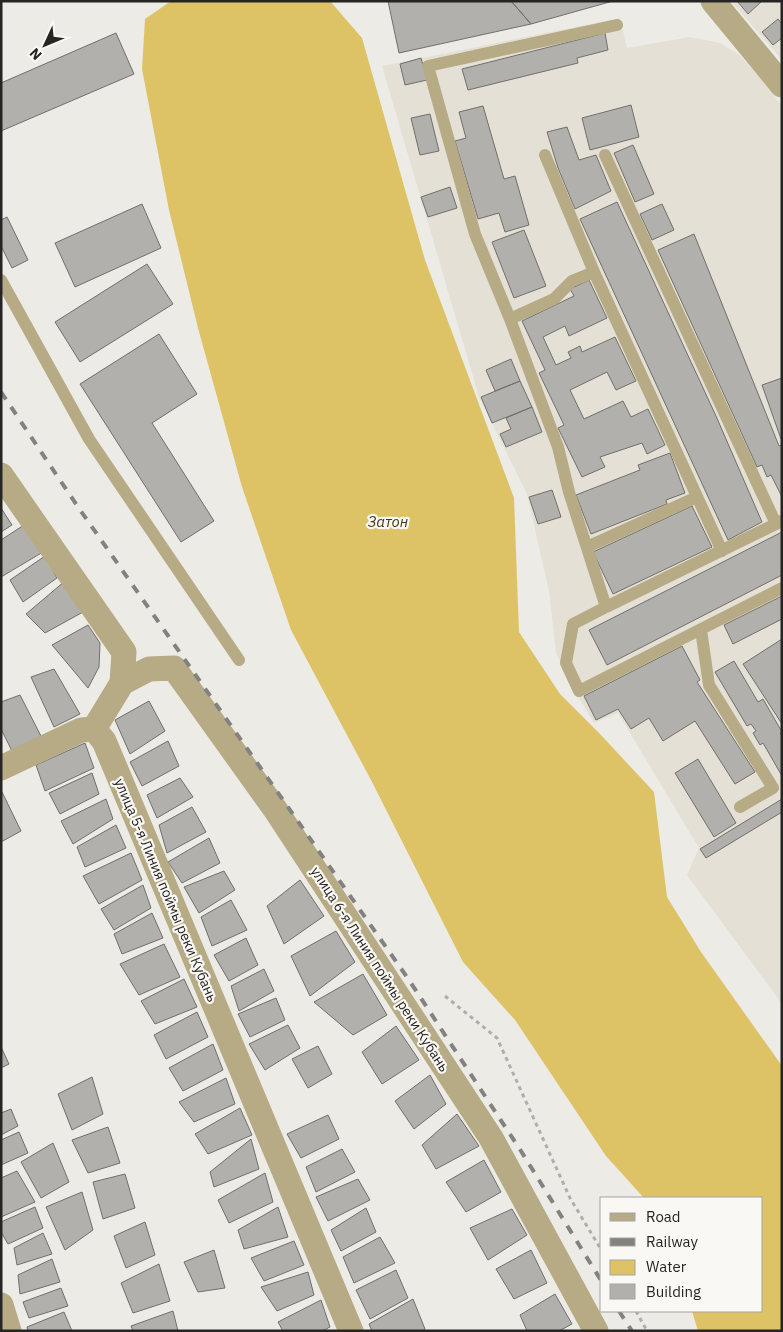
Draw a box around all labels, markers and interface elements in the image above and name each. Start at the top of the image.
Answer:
north arrow [20,20,70,70]
text: N [26,44,46,64]
water label: Затон [368,512,408,531]
street label: улица 5-я Линия поймы реки Кубань [111,776,221,1004]
street label: улица 6-я Линия поймы реки Кубань [307,863,453,1075]
legend [600,1197,763,1312]
text: Road [646,1207,681,1226]
text: Railway [646,1232,699,1251]
text: Water [646,1257,687,1276]
text: Building [646,1282,701,1301]

